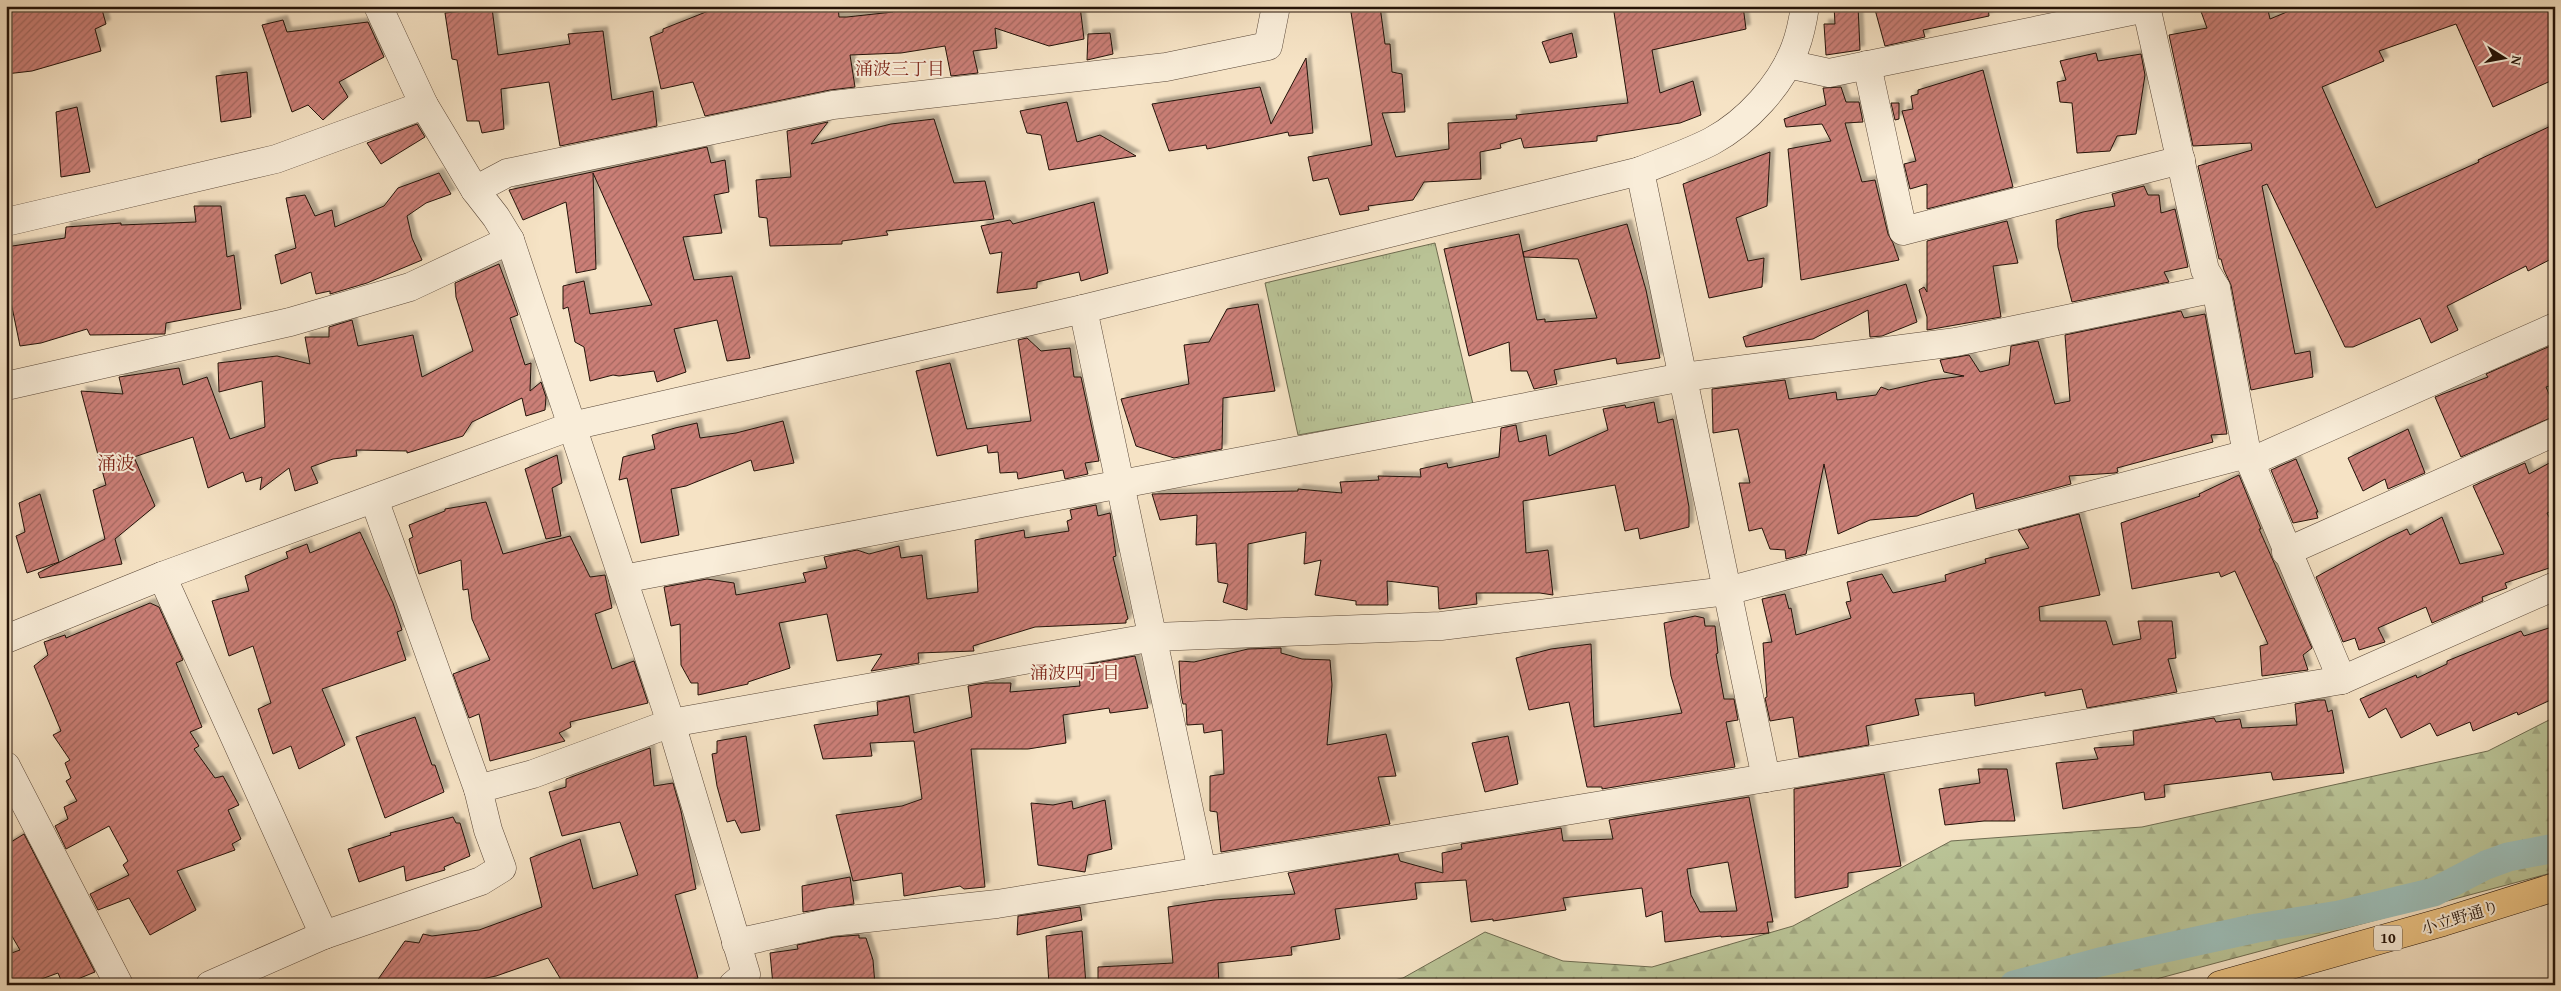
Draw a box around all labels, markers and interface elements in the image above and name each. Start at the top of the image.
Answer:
north arrow [2478,32,2528,82]
text: N [2506,54,2527,68]
district label: 涌波三丁目 [855,55,945,82]
district label: 涌波 [97,449,135,477]
district label: 涌波四丁目 [1030,659,1120,686]
street label: 小立野通り [2418,894,2502,940]
road number: 10 [2374,926,2402,950]

